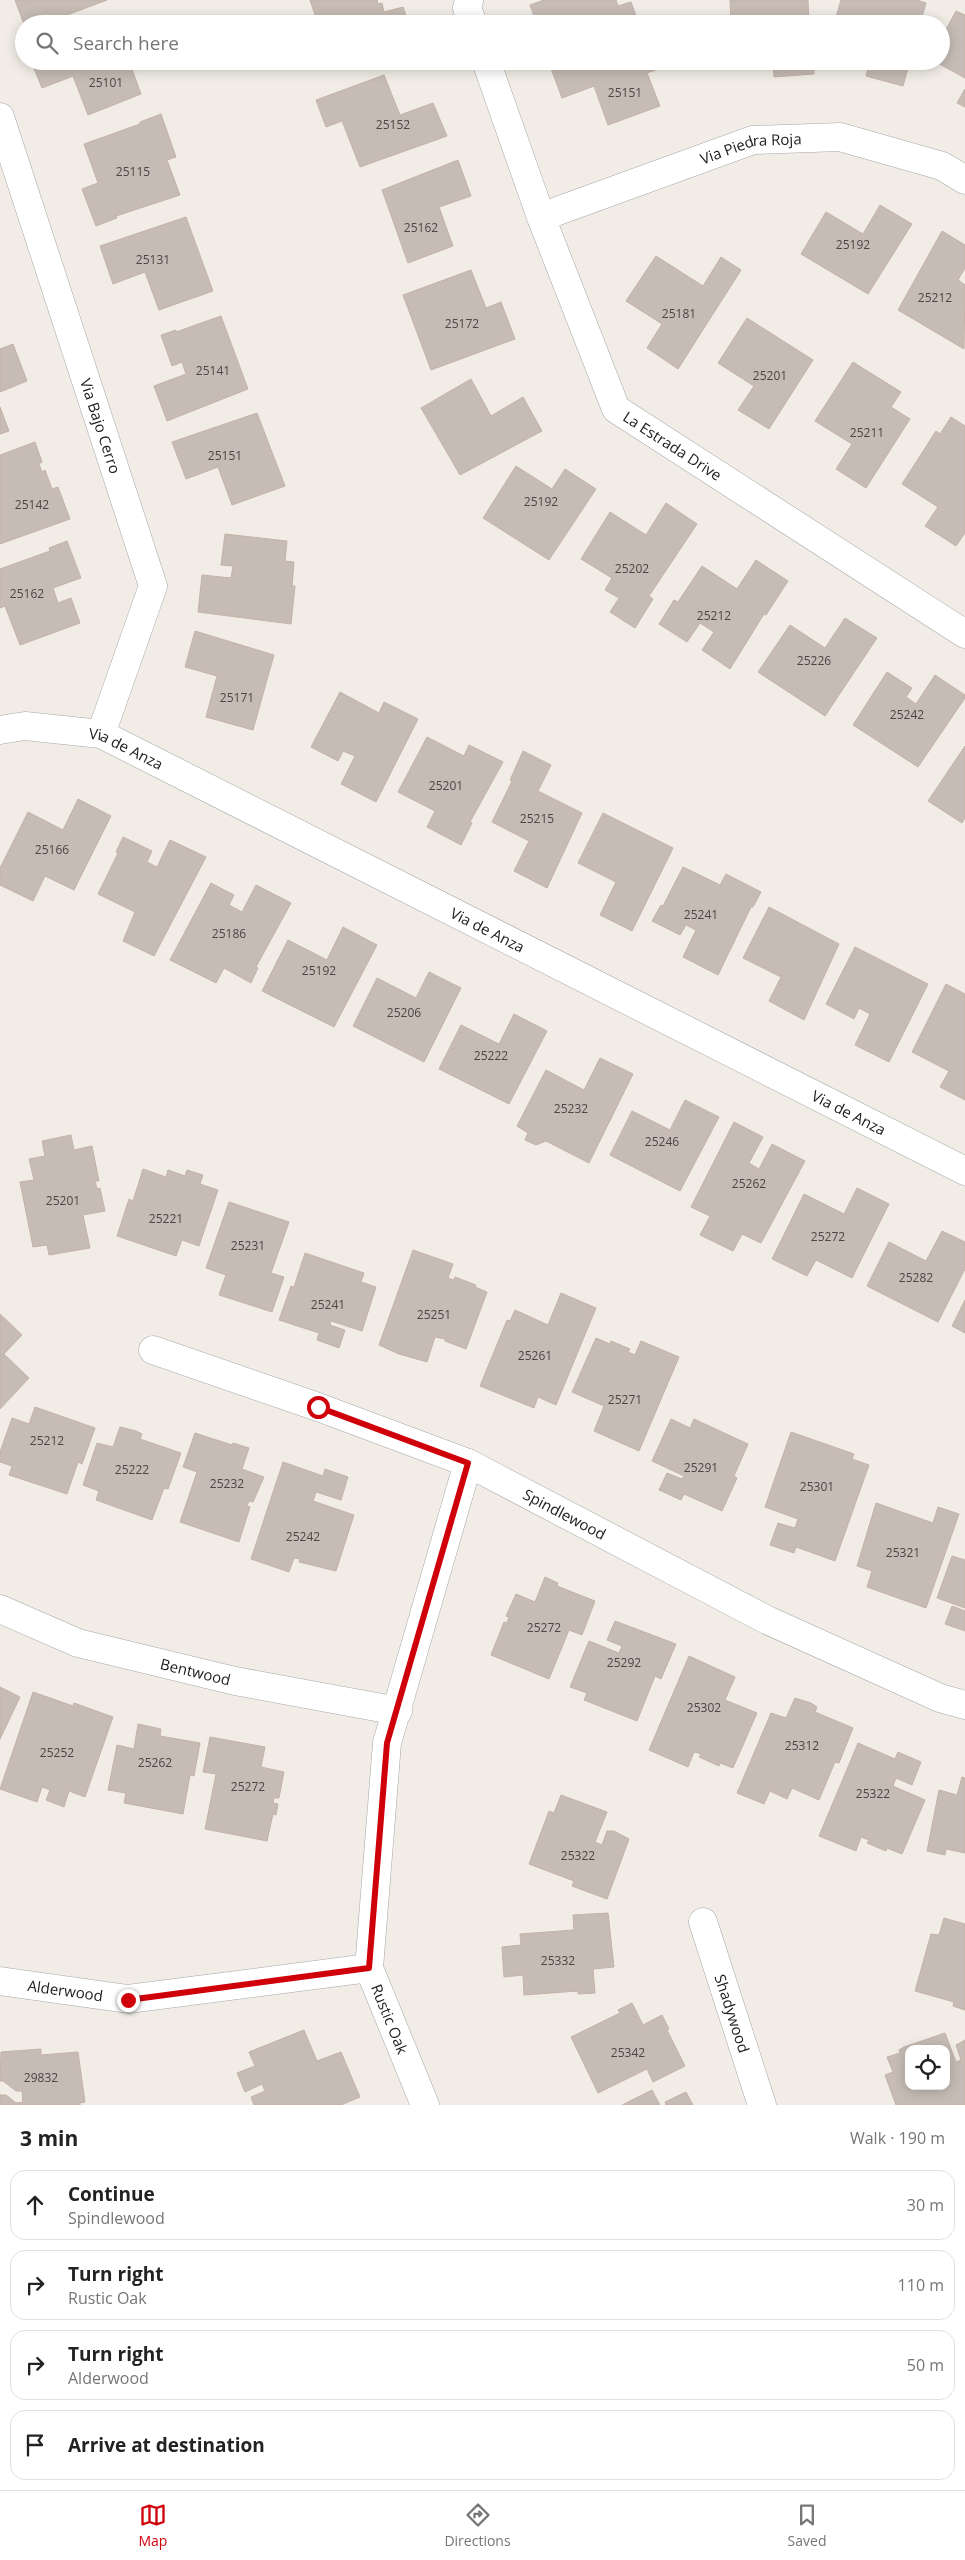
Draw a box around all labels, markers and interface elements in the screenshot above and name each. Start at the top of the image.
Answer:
search box [15,15,950,70]
icon: search [33,29,61,57]
text: Search here [73,30,179,56]
house number: 25101 [89,74,123,91]
house number: 25151 [608,84,642,101]
house number: 25152 [376,116,410,133]
street label: Via Piedra Roja [697,128,802,168]
house number: 25115 [116,163,150,180]
house number: 25162 [404,219,438,236]
house number: 25192 [836,236,870,253]
house number: 25131 [136,251,170,268]
house number: 25212 [918,289,952,306]
house number: 25181 [662,305,696,322]
house number: 25172 [445,315,479,332]
house number: 25141 [196,362,230,379]
house number: 25201 [753,367,787,384]
street label: Via Bajo Cerro [76,376,126,476]
street label: La Estrada Drive [620,406,726,485]
house number: 25211 [850,424,884,441]
house number: 25151 [208,447,242,464]
house number: 25192 [524,493,558,510]
house number: 25142 [15,496,49,513]
house number: 25202 [615,560,649,577]
house number: 25162 [10,585,44,602]
house number: 25212 [697,607,731,624]
house number: 25226 [797,652,831,669]
house number: 25171 [220,689,254,706]
house number: 25242 [890,706,924,723]
street label: Via de Anza [88,723,167,774]
house number: 25201 [429,777,463,794]
house number: 25215 [520,810,554,827]
house number: 25166 [35,841,69,858]
street label: Via de Anza [447,902,528,957]
house number: 25241 [684,906,718,923]
house number: 25186 [212,925,246,942]
house number: 25192 [302,962,336,979]
house number: 25206 [387,1004,421,1021]
house number: 25222 [474,1047,508,1064]
street label: Via de Anza [809,1085,890,1139]
house number: 25232 [554,1100,588,1117]
house number: 25246 [645,1133,679,1150]
house number: 25262 [732,1175,766,1192]
house number: 25201 [46,1192,80,1209]
house number: 25221 [149,1210,183,1227]
house number: 25272 [811,1228,845,1245]
house number: 25231 [231,1237,265,1254]
house number: 25282 [899,1269,933,1286]
house number: 25241 [311,1296,345,1313]
house number: 25251 [417,1306,451,1323]
house number: 25261 [518,1347,552,1364]
house number: 25271 [608,1391,642,1408]
route start [307,1396,330,1419]
house number: 25212 [30,1432,64,1449]
house number: 25291 [684,1459,718,1476]
house number: 25222 [115,1461,149,1478]
house number: 25232 [210,1475,244,1492]
house number: 25301 [800,1478,834,1495]
street label: Spindlewood [520,1484,610,1544]
house number: 25242 [286,1528,320,1545]
house number: 25321 [886,1544,920,1561]
house number: 25272 [527,1619,561,1636]
street label: Bentwood [158,1653,233,1690]
house number: 25292 [607,1654,641,1671]
house number: 25302 [687,1699,721,1716]
house number: 25312 [785,1737,819,1754]
house number: 25252 [40,1744,74,1761]
house number: 25262 [138,1754,172,1771]
house number: 25272 [231,1778,265,1795]
house number: 25322 [856,1785,890,1802]
house number: 25322 [561,1847,595,1864]
house number: 25332 [541,1952,575,1969]
street label: Shadywood [710,1972,754,2055]
street label: Alderwood [26,1975,104,2005]
street label: Rustic Oak [367,1981,413,2057]
route end [117,1989,140,2012]
house number: 25342 [611,2044,645,2061]
map controls [905,2045,950,2090]
button: locate [905,2045,950,2090]
house number: 29832 [24,2069,58,2086]
text: 3 min [20,2124,78,2152]
text: Walk · 190 m [850,2127,945,2149]
text: Continue [68,2181,155,2207]
icon: ahead [21,2191,49,2219]
text: 30 m [907,2194,944,2216]
text: Spindlewood [68,2207,165,2229]
text: Turn right [68,2261,163,2287]
icon: right [21,2271,49,2299]
text: 110 m [898,2274,944,2296]
text: Rustic Oak [68,2287,147,2309]
text: Turn right [68,2341,163,2367]
icon: right [21,2351,49,2379]
text: 50 m [907,2354,944,2376]
text: Alderwood [68,2367,149,2389]
icon: arrive [21,2431,49,2459]
text: Arrive at destination [68,2432,265,2458]
tab: Map [138,2501,167,2550]
tab: Directions [444,2501,511,2550]
tab: Saved [788,2501,826,2550]

